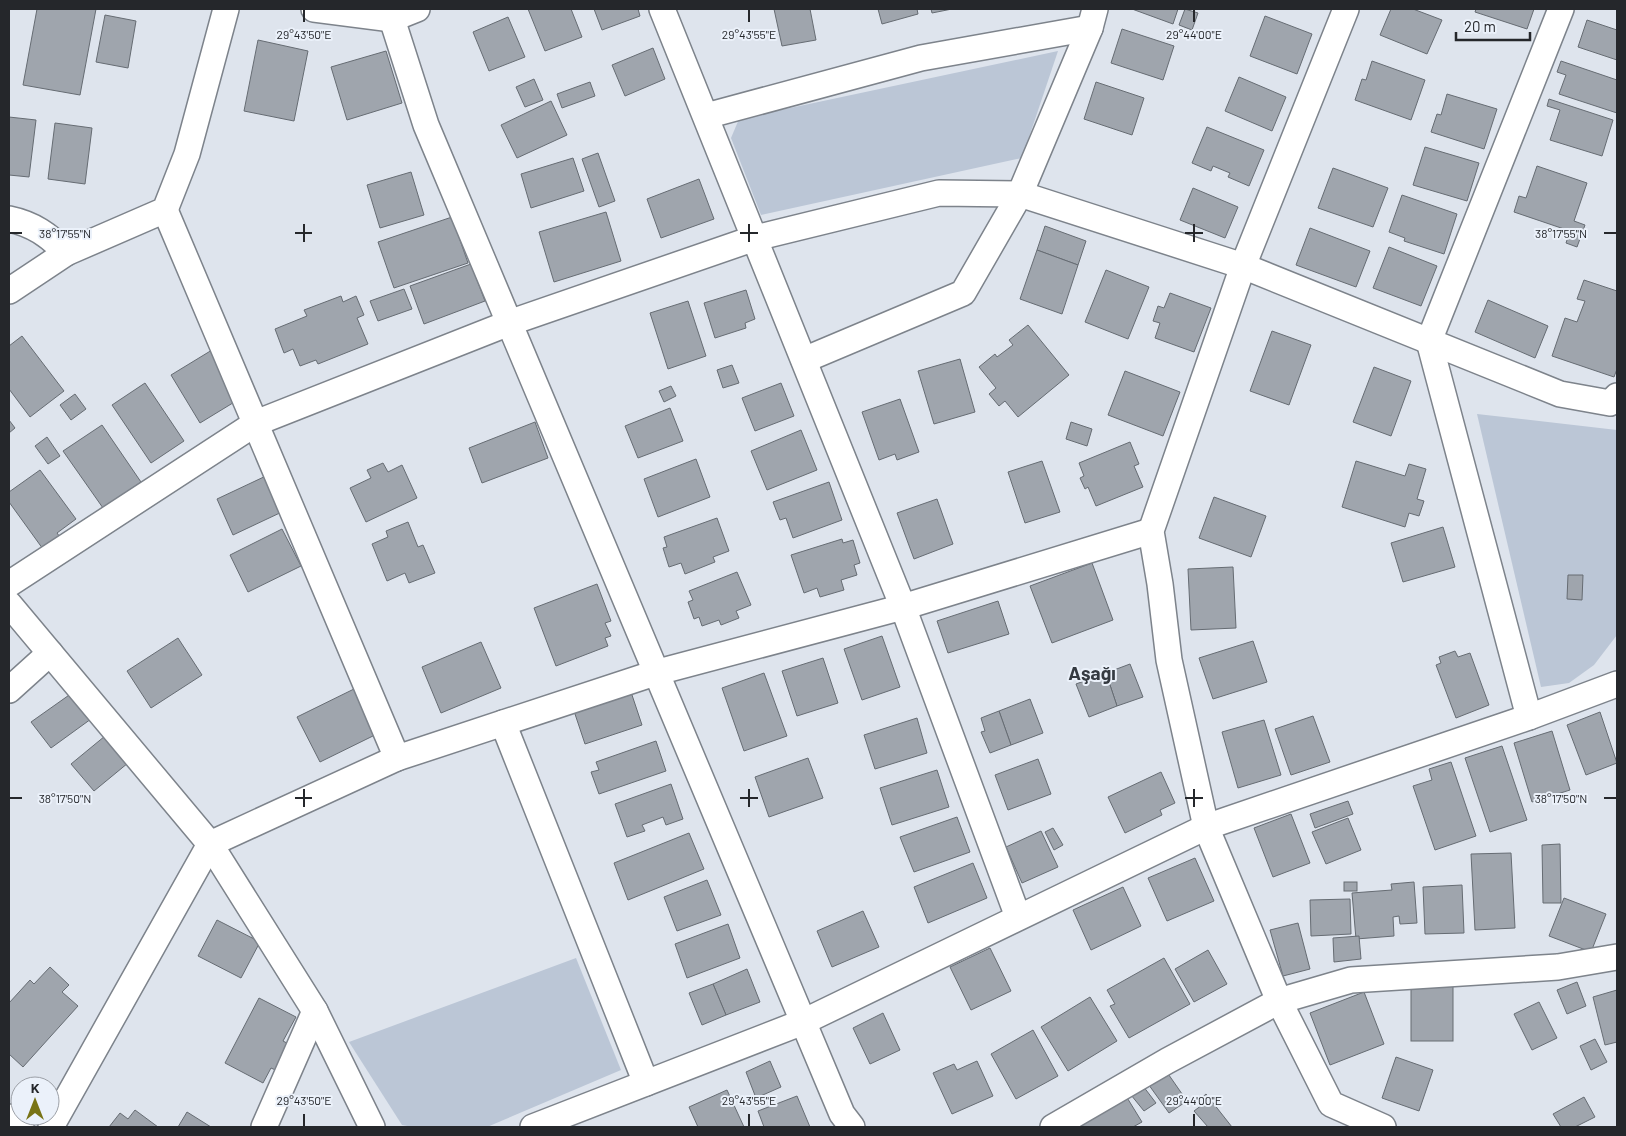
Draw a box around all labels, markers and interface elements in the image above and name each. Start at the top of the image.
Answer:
scale bar [1456,10,1530,42]
text: 20 m [1464,17,1496,35]
text: 29°43'50"E [277,27,332,41]
text: 29°43'55"E [722,27,776,41]
text: 29°44'00"E [1166,27,1222,41]
text: 38°17'55"N [39,226,91,240]
text: 38°17'55"N [1535,226,1587,240]
district label: Aşağı [1068,661,1116,684]
text: 38°17'50"N [39,791,91,805]
text: 38°17'50"N [1535,791,1587,805]
north arrow [10,1076,60,1126]
text: K [31,1079,40,1096]
text: 29°43'50"E [277,1093,332,1107]
text: 29°43'55"E [722,1093,776,1107]
text: 29°44'00"E [1166,1093,1222,1107]

